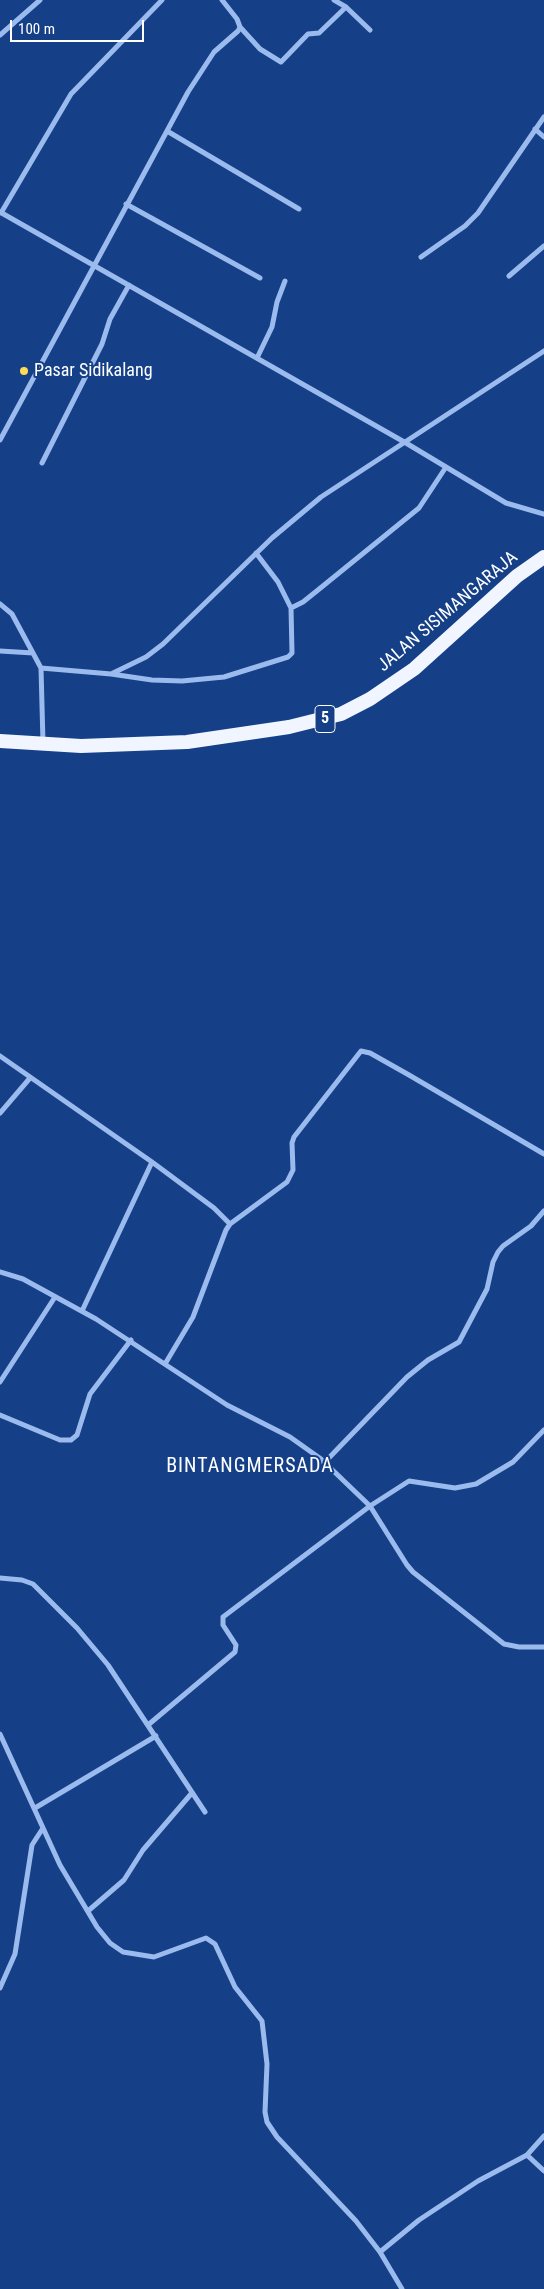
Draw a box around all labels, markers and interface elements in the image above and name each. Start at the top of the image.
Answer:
scale bar [12,10,146,42]
text: 100 m [18,20,55,38]
place label: Pasar Sidikalang [34,360,153,382]
marker: Pasar Sidikalang [18,365,30,377]
street label: JALAN SISIMANGARAJA [374,547,522,677]
road number: 5 [315,706,335,732]
district label: BINTANGMERSADA [164,1455,336,1479]

